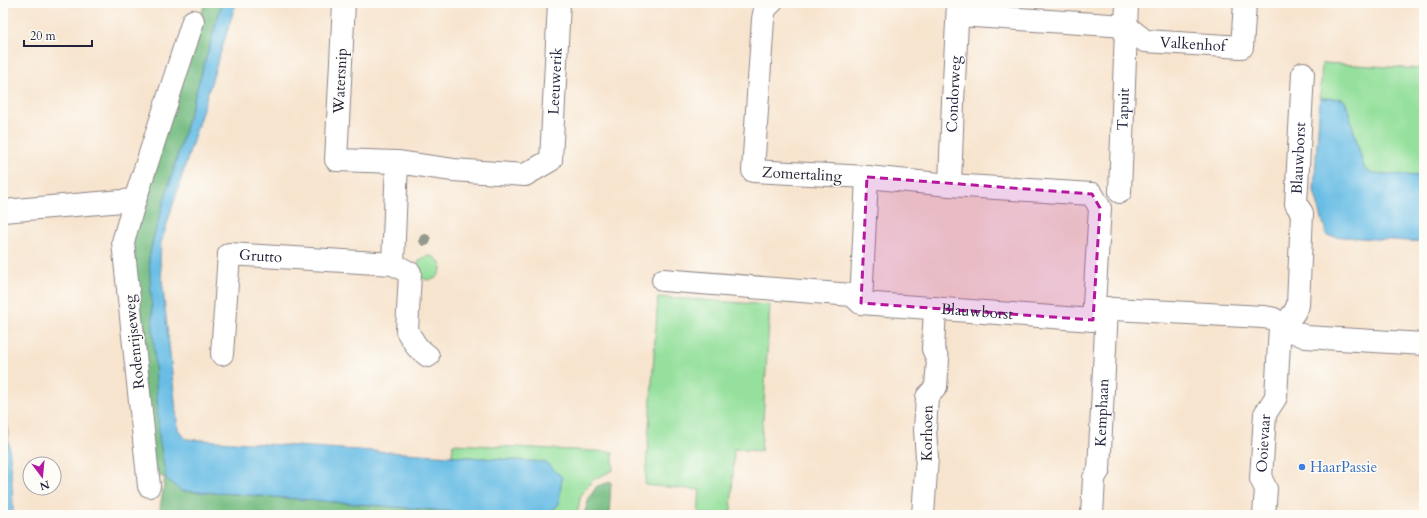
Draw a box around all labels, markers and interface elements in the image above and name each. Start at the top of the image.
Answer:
scale bar [24,22,92,48]
text: 20 m [30,28,57,44]
street label: Valkenhof [1159,32,1228,56]
street label: Leeuwerik [543,47,567,115]
street label: Watersnip [328,48,352,115]
street label: Condorweg [942,55,965,133]
street label: Tapuit [1112,87,1134,131]
street label: Blauwborst [1287,121,1310,195]
street label: Zomertaling [762,162,843,186]
street label: Grutto [239,245,283,267]
street label: Rodenrijseweg [119,293,149,390]
street label: Blauwborst [940,299,1014,324]
street label: Kemphaan [1090,377,1114,447]
street label: Korhoen [917,404,937,461]
street label: Ooievaar [1251,413,1275,473]
north arrow [22,456,62,496]
place label: HaarPassie [1310,457,1378,477]
marker: HaarPassie [1297,462,1307,472]
text: N [38,477,51,494]

